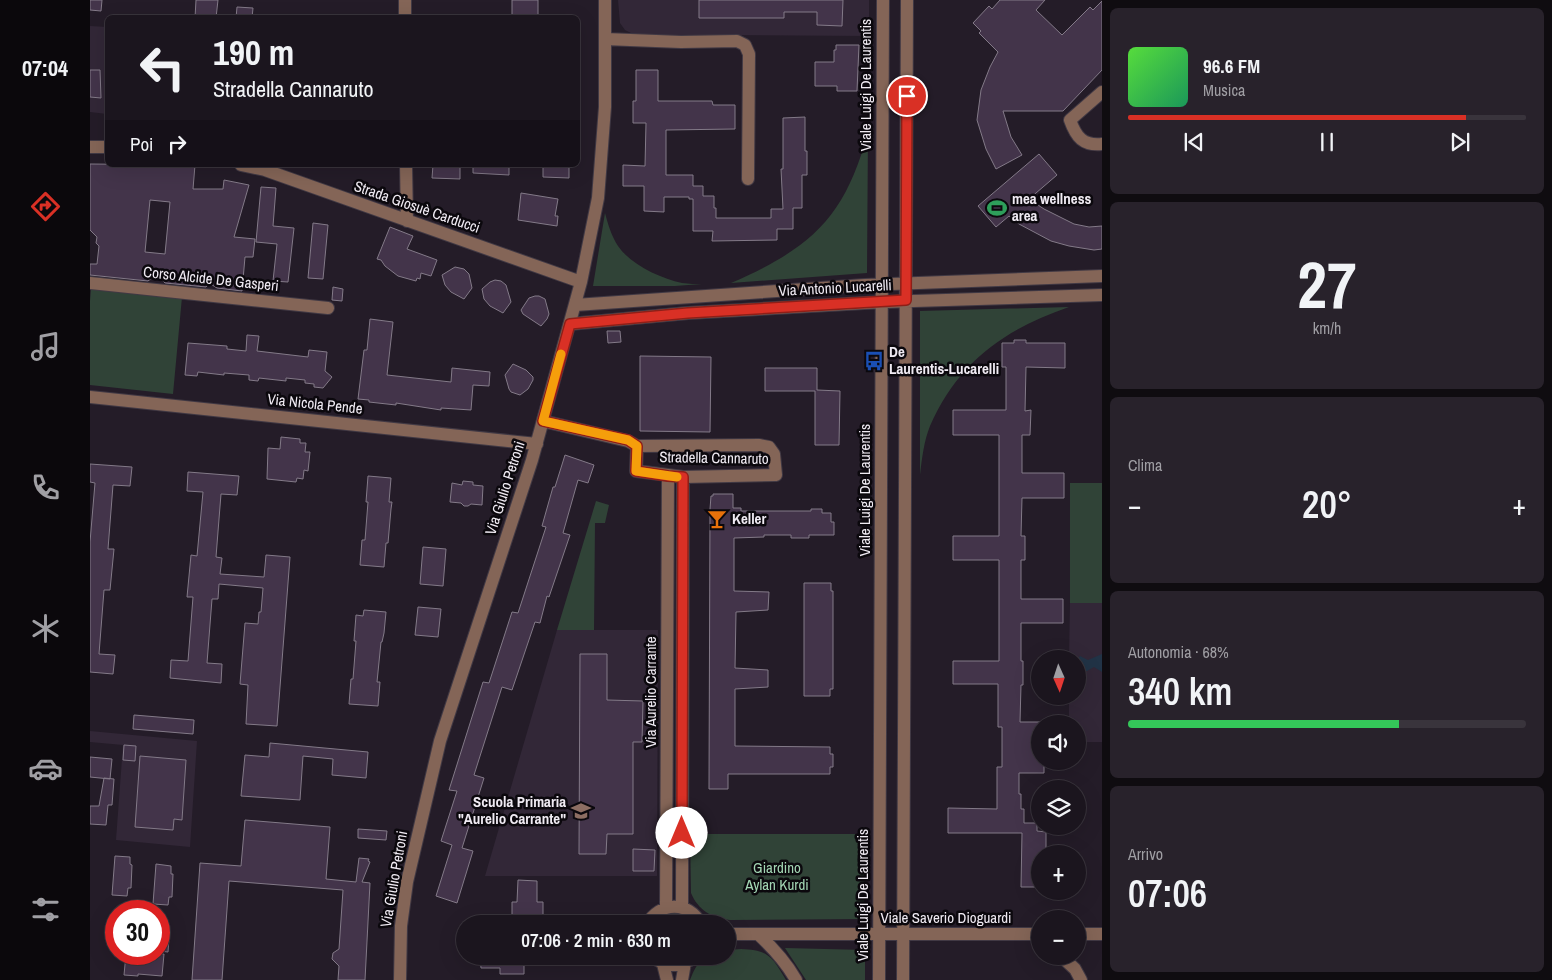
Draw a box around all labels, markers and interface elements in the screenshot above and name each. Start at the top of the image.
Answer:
street label: Viale Luigi De Laurentis [855,19,876,151]
text: 190 m [213,29,294,76]
icon: left [130,35,195,100]
text: 07:04 [22,53,68,83]
text: 96.6 FM [1203,53,1260,79]
text: Stradella Cannaruto [213,74,373,104]
pin [886,75,928,117]
text: Musica [1203,79,1245,101]
icon: arrive [893,82,921,110]
icon: previous [1180,128,1208,156]
icon: pause [1313,128,1341,156]
icon: next [1446,128,1474,156]
icon: right [163,130,191,158]
text: Poi [130,131,153,157]
street label: Strada Giosuè Carducci [351,175,483,238]
place label: mea wellness area [1012,188,1091,226]
icon: directions [28,189,63,224]
sports icon: mea wellness area [986,197,1008,219]
text: 27 [1297,241,1357,328]
street label: Corso Alcide De Gasperi [142,261,280,296]
street label: Via Antonio Lucarelli [778,274,892,301]
text: km/h [1313,317,1341,339]
icon: music [28,329,63,364]
place label: De Laurentis-Lucarelli [889,341,999,379]
bus stop icon: De Laurentis-Lucarelli [863,350,885,372]
street label: Via Nicola Pende [266,388,364,419]
street label: Viale Luigi De Laurentis [854,424,875,556]
street label: Via Giulio Petroni [479,438,530,537]
street label: Stradella Cannaruto [659,446,769,469]
text: Clima [1128,454,1162,476]
icon: phone [28,470,63,505]
text: 20° [1302,479,1352,530]
text: − [1128,486,1141,524]
text: + [1513,486,1526,524]
bar icon: Keller [706,508,728,530]
place label: Keller [732,508,766,529]
icon: climate [28,611,63,646]
street label: Via Aurelio Carrante [640,636,661,748]
text: Autonomia · 68% [1128,641,1229,663]
north arrow [1031,650,1086,705]
map controls [1031,650,1086,965]
text: 340 km [1128,666,1232,717]
button: sound [1031,715,1086,770]
icon: car [28,751,63,786]
button: layers [1031,780,1086,835]
place label: Scuola Primaria "Aurelio Carrante" [458,791,566,829]
school or university icon: Scuola Primaria "Aurelio Carrante" [570,800,592,822]
position arrow [655,806,707,858]
street label: Via Giulio Petroni [375,829,412,929]
street label: Viale Luigi De Laurentis [852,829,873,961]
text: Arrivo [1128,843,1163,865]
button: + [1031,845,1086,900]
park label: Giardino Aylan Kurdi [744,857,809,895]
text: 07:06 [1128,868,1207,919]
icon: filters [28,892,63,927]
speed limit sign: 30 [105,900,170,965]
street label: Viale Saverio Dioguardi [880,907,1012,928]
button: − [1031,910,1086,965]
text: 07:06 · 2 min · 630 m [521,927,671,953]

